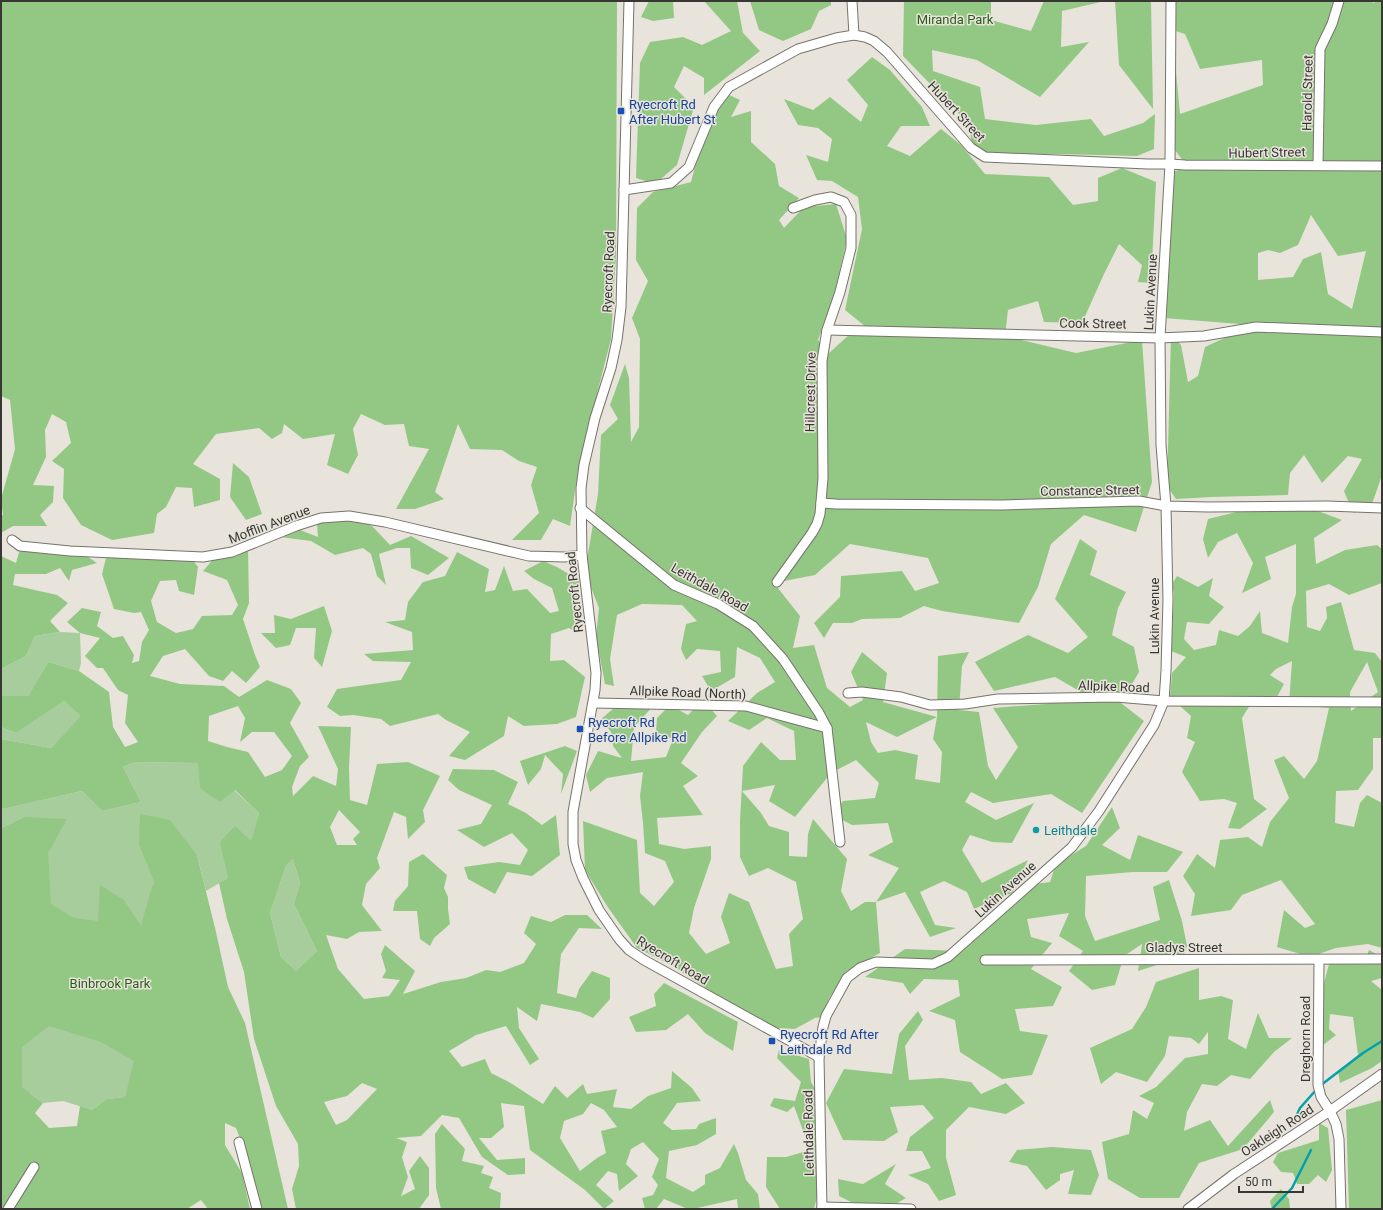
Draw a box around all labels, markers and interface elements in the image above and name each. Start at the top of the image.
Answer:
park label: Miranda Park [917,12,994,27]
street label: Harold Street [1299,55,1316,131]
street label: Hubert Street [925,78,988,145]
place label: Ryecroft Rd After Hubert St [629,97,716,127]
marker: Ryecroft Rd After Hubert St [616,106,626,116]
street label: Hubert Street [1228,144,1306,161]
street label: Ryecroft Road [600,231,617,313]
street label: Lukin Avenue [1141,253,1160,331]
street label: Cook Street [1059,315,1127,332]
street label: Hillcrest Drive [802,352,819,432]
street label: Constance Street [1040,482,1140,499]
street label: Mofflin Avenue [226,502,312,547]
street label: Ryecroft Road [563,551,586,633]
street label: Leithdale Road [669,560,751,615]
street label: Lukin Avenue [1147,578,1162,654]
street label: Allpike Road [1078,678,1150,695]
street label: Allpike Road (North) [629,683,747,702]
place label: Ryecroft Rd Before Allpike Rd [588,715,687,745]
marker: Ryecroft Rd Before Allpike Rd [575,724,585,734]
place label: Leithdale [1044,823,1097,838]
marker: Leithdale [1031,825,1041,835]
street label: Lukin Avenue [972,858,1039,921]
street label: Ryecroft Road [634,933,711,988]
street label: Gladys Street [1146,940,1222,955]
park label: Binbrook Park [70,976,151,991]
street label: Dreghorn Road [1298,996,1313,1082]
place label: Ryecroft Rd After Leithdale Rd [780,1027,879,1057]
marker: Ryecroft Rd After Leithdale Rd [767,1036,777,1046]
street label: Leithdale Road [800,1090,817,1176]
street label: Oakleigh Road [1238,1101,1316,1159]
scale bar [1239,1168,1303,1194]
text: 50 m [1245,1175,1272,1189]

